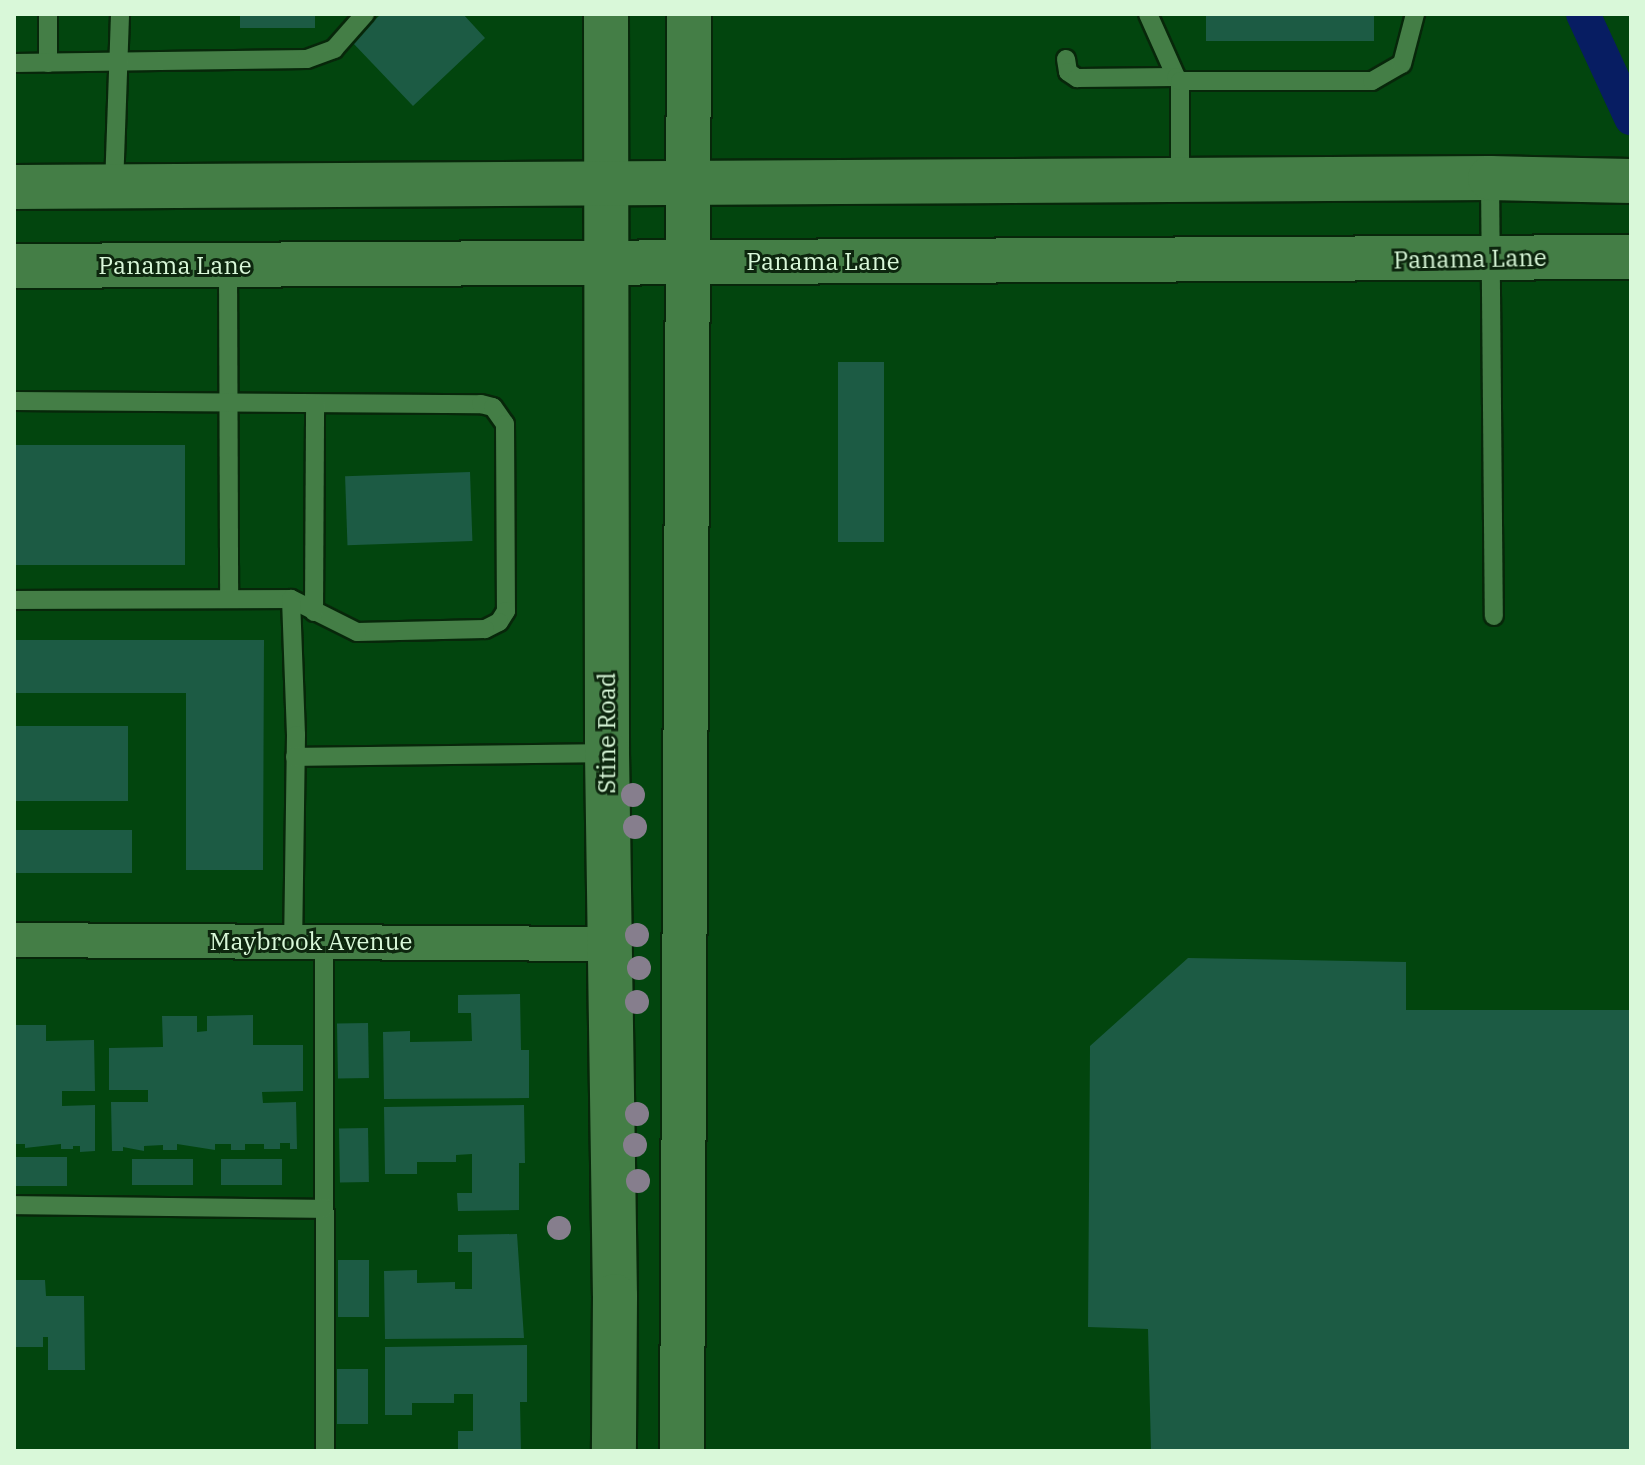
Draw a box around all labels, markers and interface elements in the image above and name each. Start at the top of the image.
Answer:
street label: Panama Lane [1393,243,1547,275]
street label: Panama Lane [746,248,900,276]
street label: Panama Lane [98,252,252,280]
street label: Stine Road [593,672,621,794]
street label: Maybrook Avenue [210,928,412,956]

